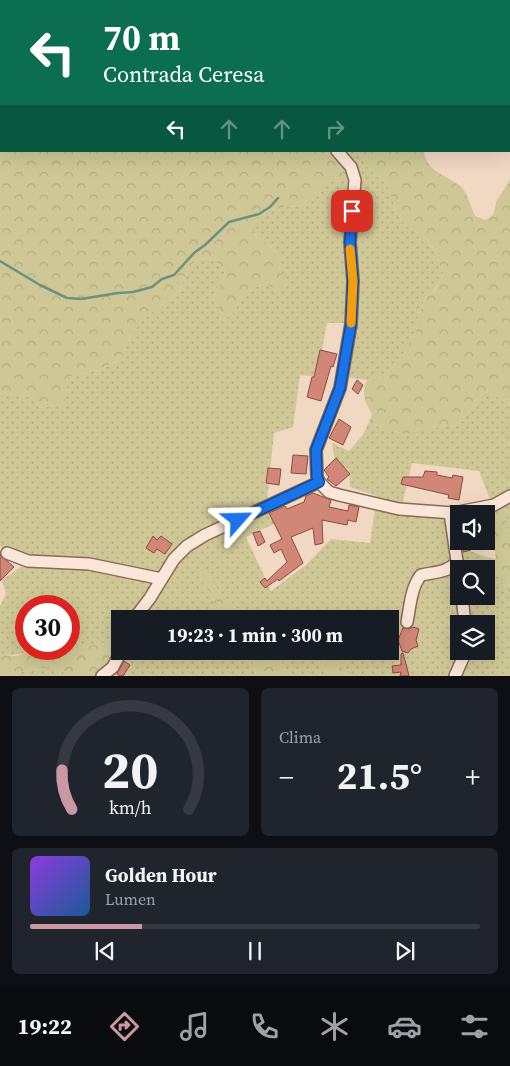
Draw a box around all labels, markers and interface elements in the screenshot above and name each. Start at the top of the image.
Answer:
text: 70 m [103,14,180,62]
icon: left [20,20,85,85]
text: Contrada Ceresa [103,59,264,89]
icon: left [162,115,190,143]
icon: ahead [215,115,243,143]
icon: ahead [268,115,296,143]
icon: right [321,115,349,143]
pin [331,190,373,232]
icon: arrive [338,197,366,225]
position arrow [211,493,263,545]
map controls [450,505,495,660]
button: sound [450,505,495,550]
button: search [450,560,495,605]
speed limit sign: 30 [15,595,80,660]
button: layers [450,615,495,660]
text: 19:23 · 1 min · 300 m [167,622,343,648]
text: Clima [279,726,321,748]
text: 20 [102,734,159,805]
text: 21.5° [337,750,422,802]
text: − [279,758,294,796]
text: + [465,758,480,796]
text: km/h [109,795,152,820]
text: Golden Hour [105,862,217,888]
text: Lumen [105,888,156,910]
icon: previous [91,937,119,965]
icon: pause [241,937,269,965]
icon: next [391,937,419,965]
icon: directions [107,1009,142,1044]
icon: music [177,1009,212,1044]
icon: phone [247,1009,282,1044]
icon: climate [317,1009,352,1044]
icon: car [387,1009,422,1044]
icon: filters [457,1009,492,1044]
text: 19:22 [18,1011,72,1041]

